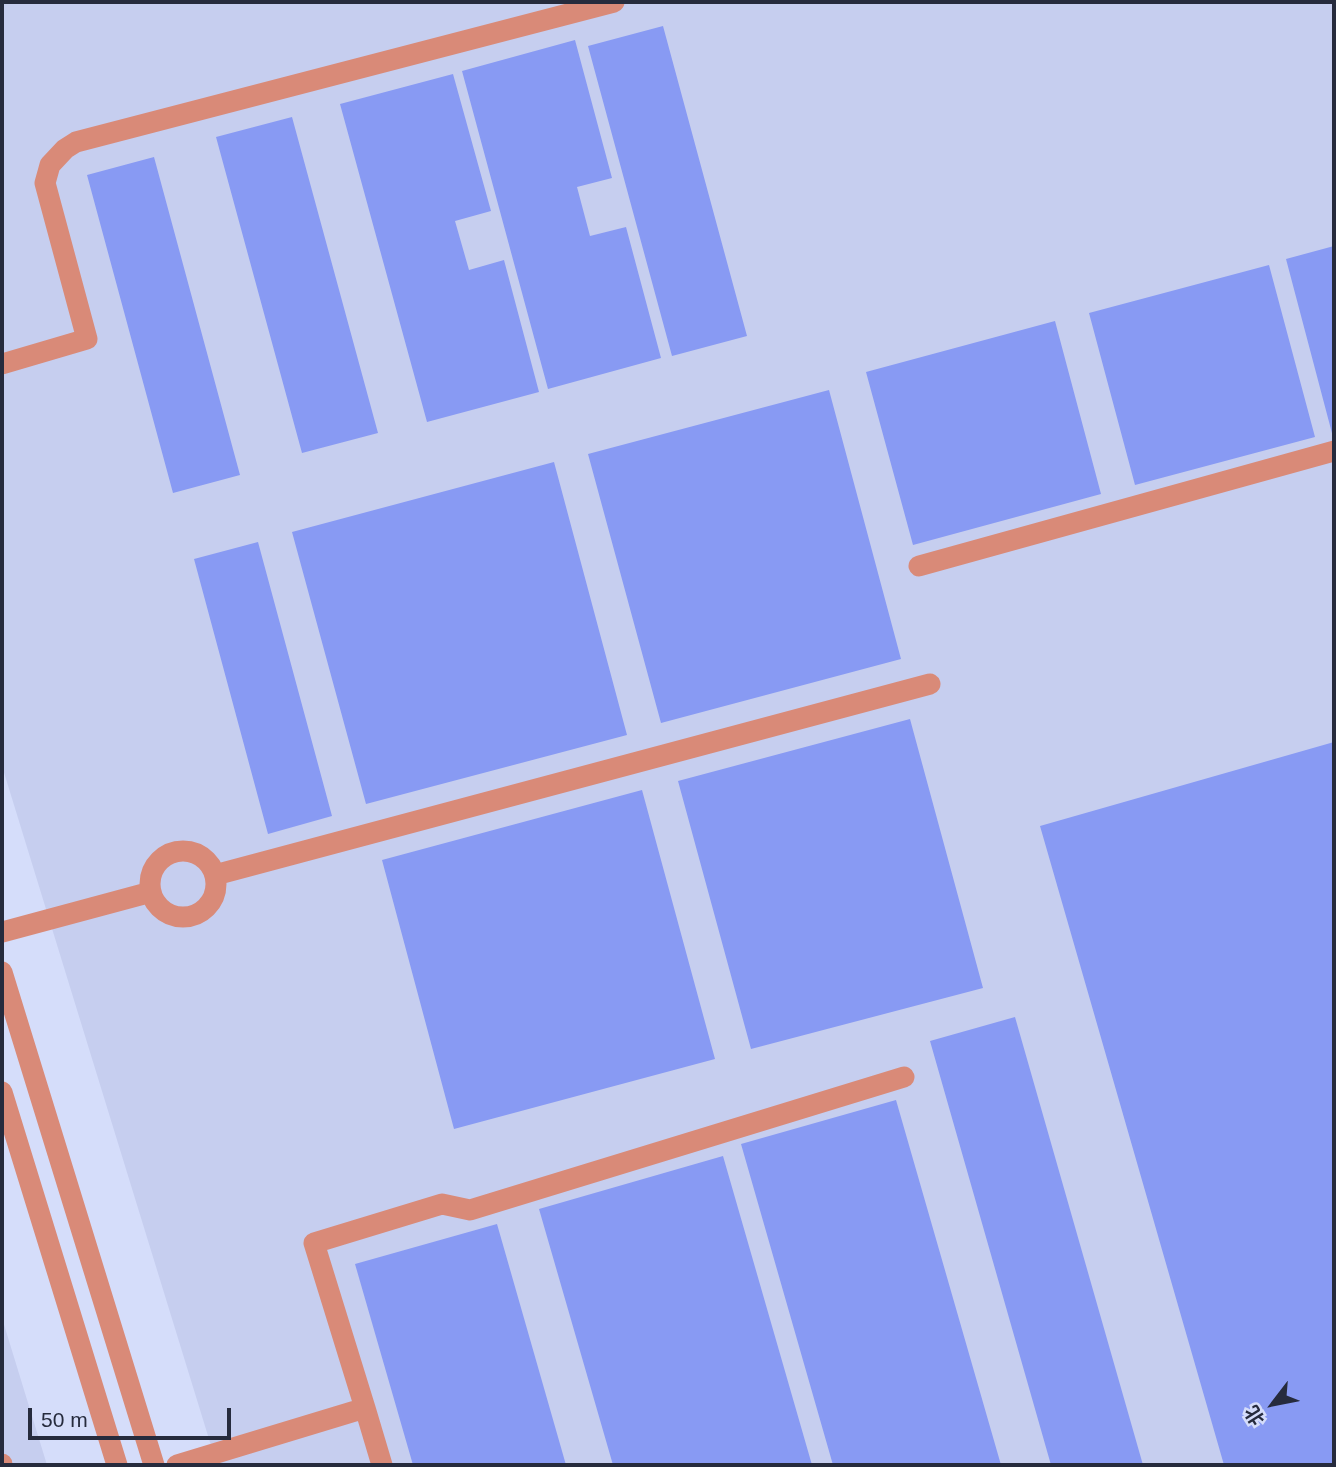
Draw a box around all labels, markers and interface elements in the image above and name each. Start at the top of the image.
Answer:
north arrow [1238,1369,1308,1439]
scale bar [32,1394,234,1438]
text: 北 [1241,1402,1269,1429]
text: 50 m [41,1408,88,1431]

